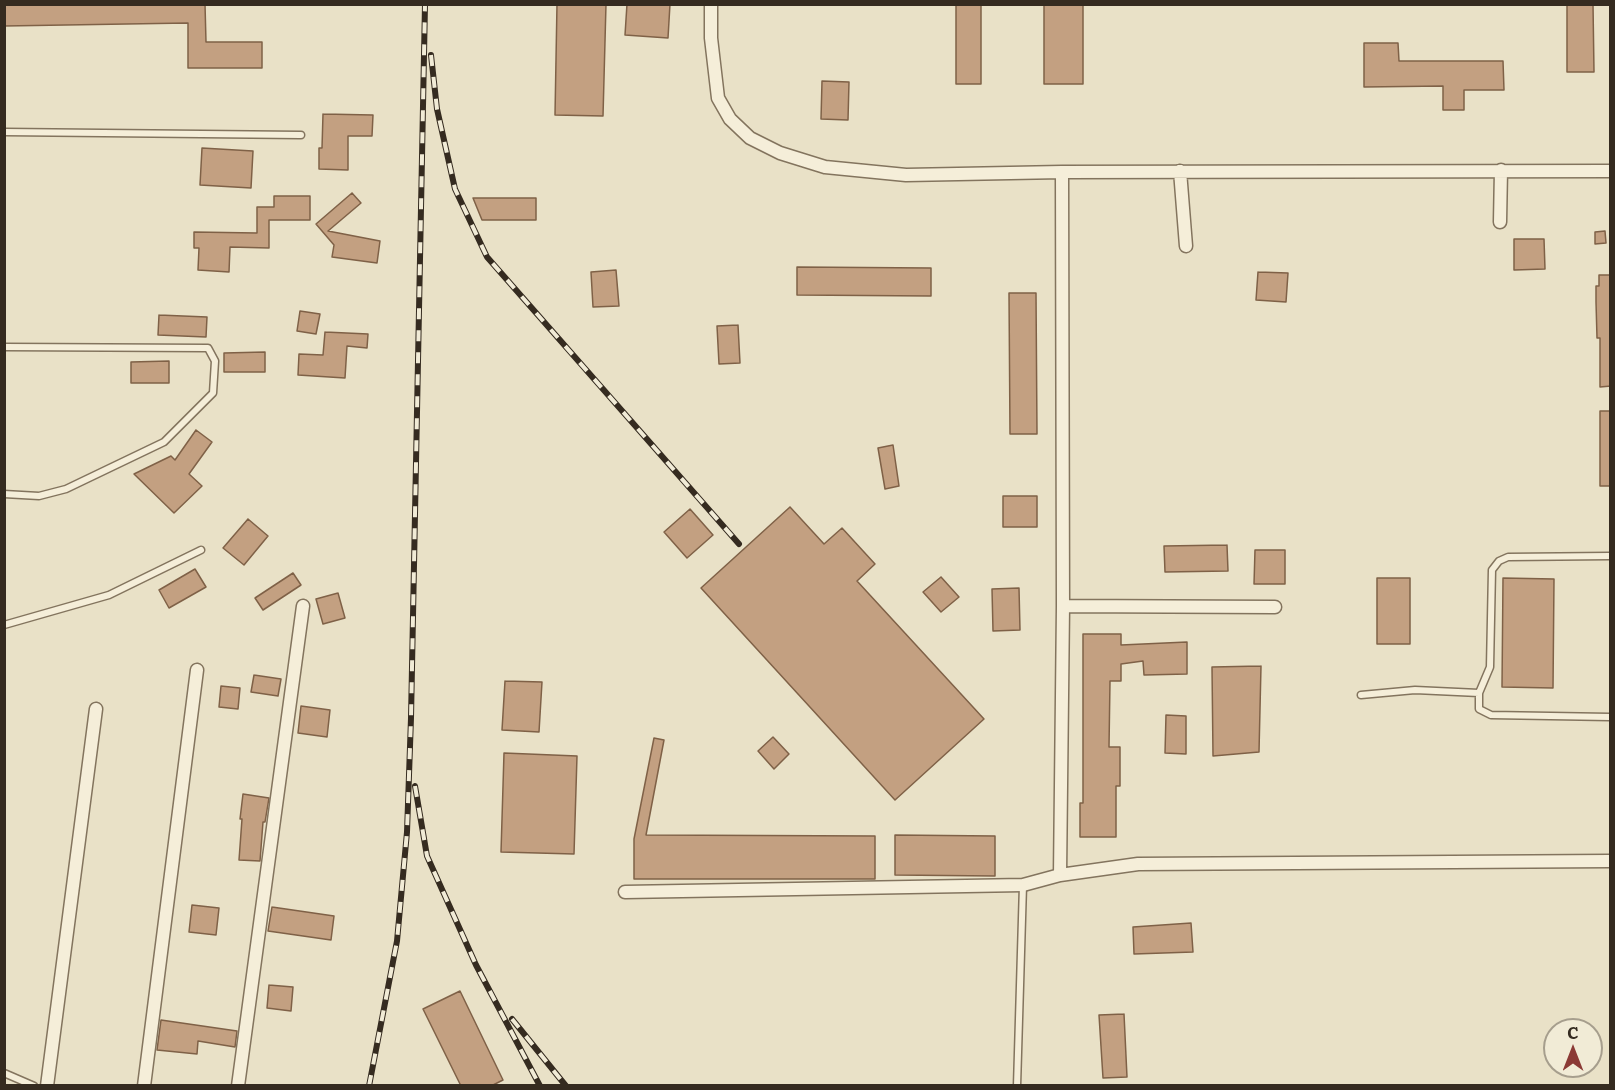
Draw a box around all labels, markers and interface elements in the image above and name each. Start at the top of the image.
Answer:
north arrow [1543,1018,1603,1078]
text: С [1567,1020,1579,1044]

